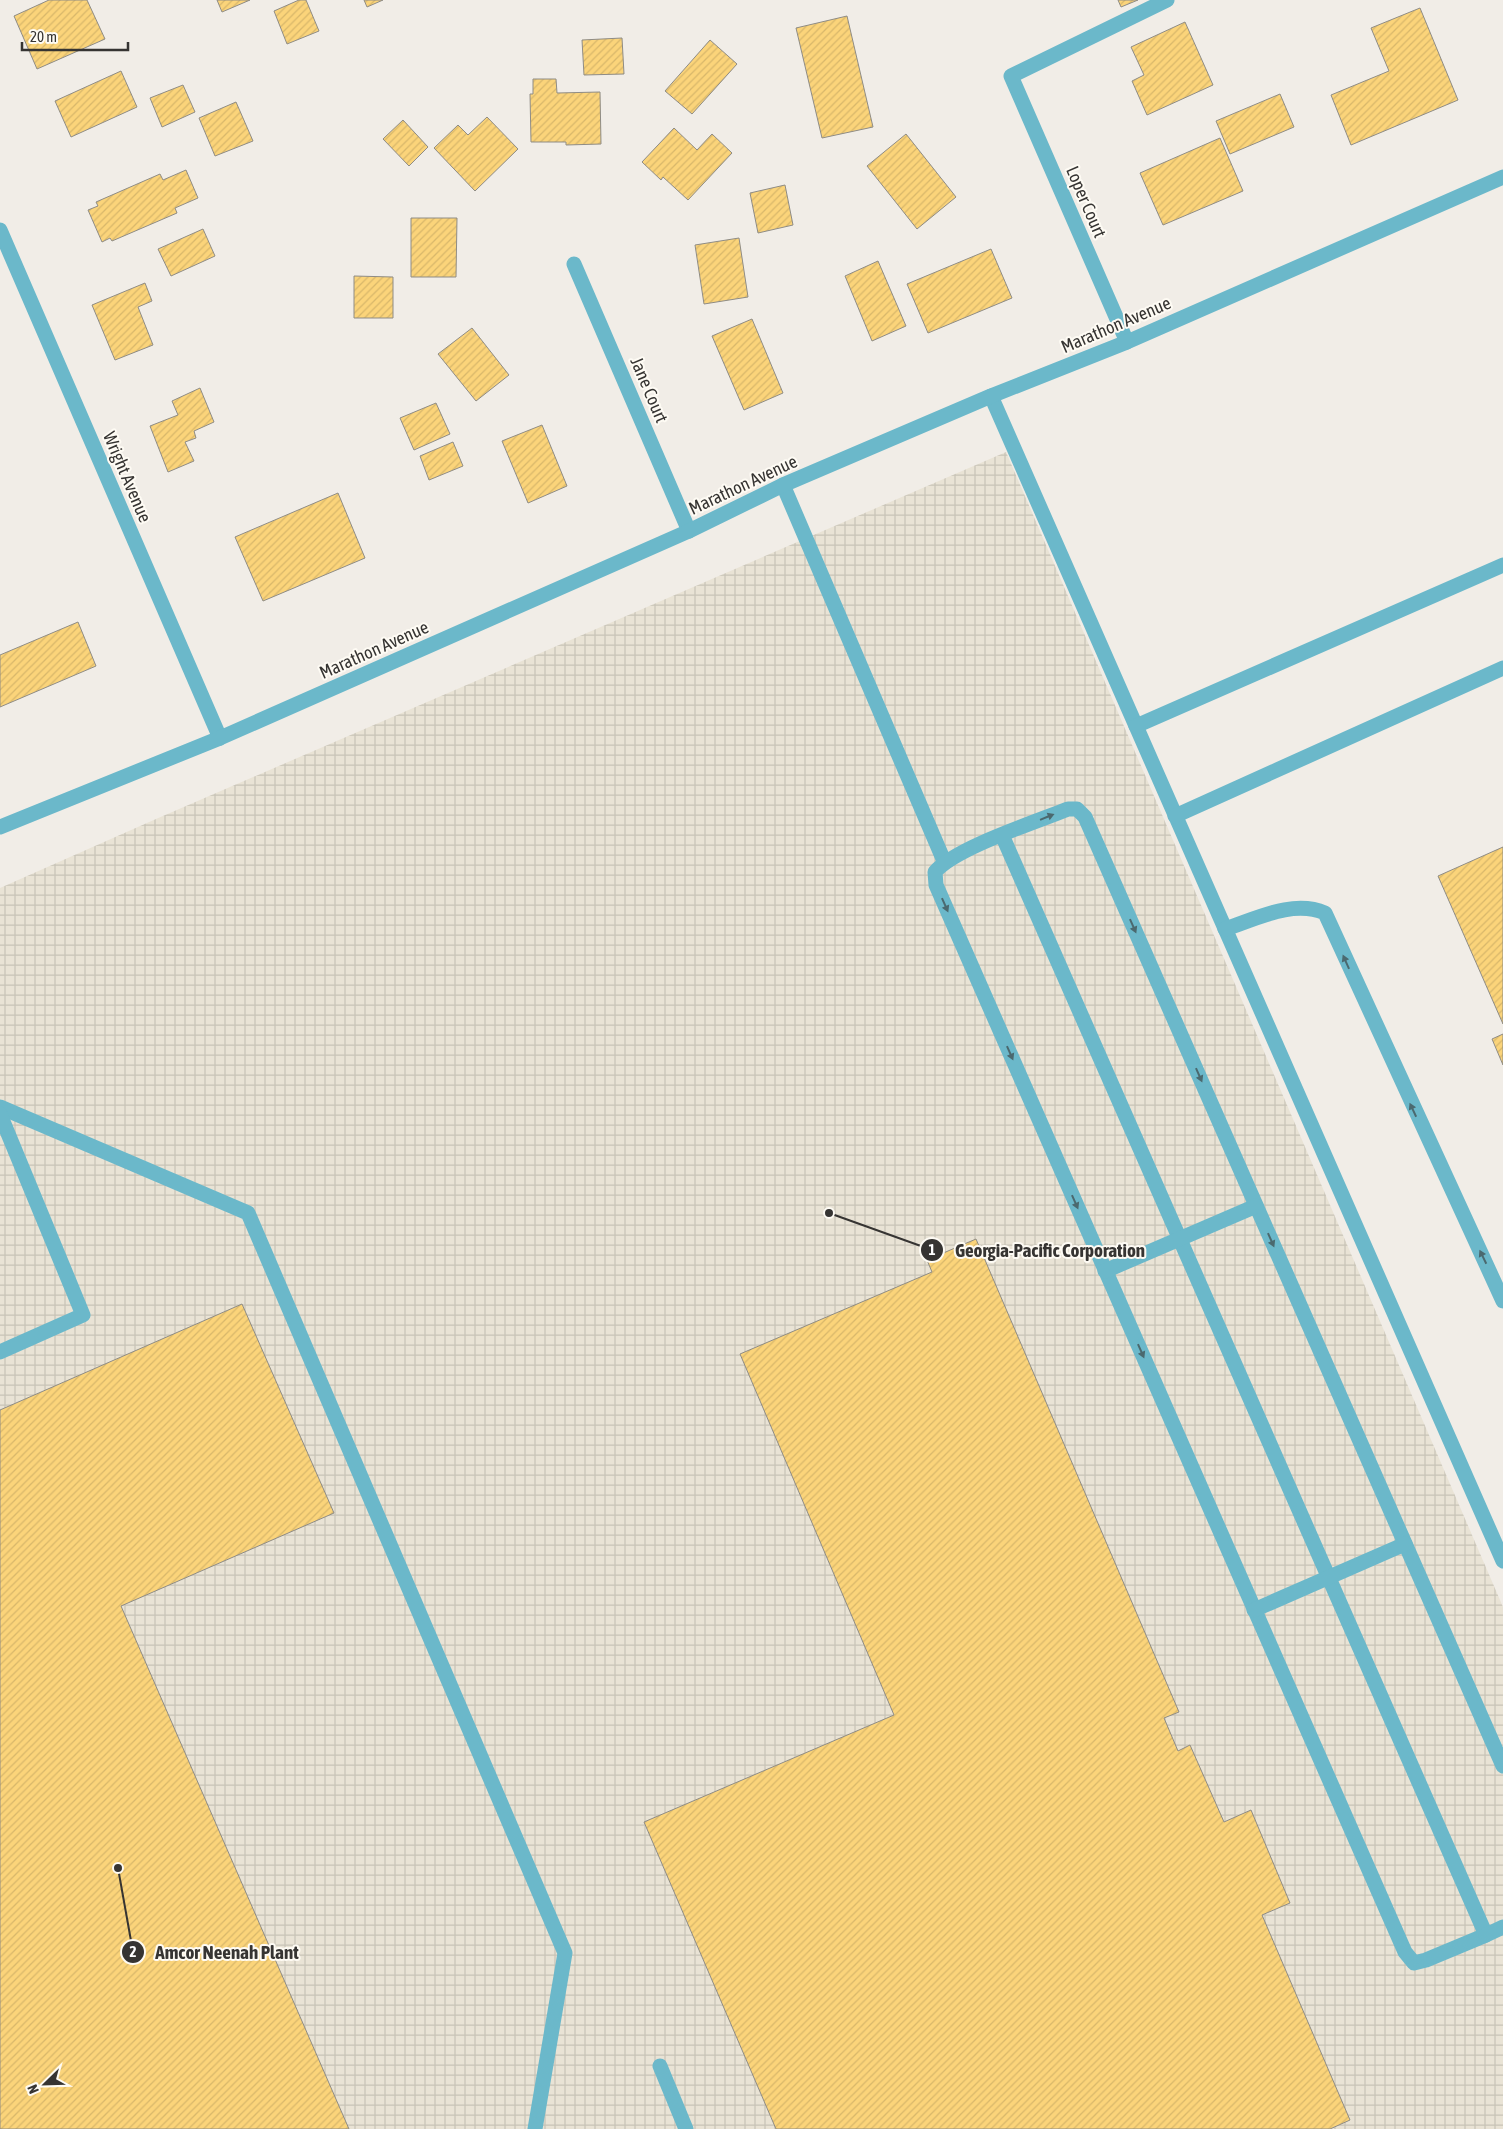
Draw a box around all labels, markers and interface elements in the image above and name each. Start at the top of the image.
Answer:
scale bar [22,20,129,52]
text: 20 m [30,28,57,45]
street label: Loper Court [1062,163,1111,241]
street label: Marathon Avenue [1058,292,1174,357]
street label: Jane Court [626,354,673,426]
street label: Wright Avenue [99,428,156,525]
street label: Marathon Avenue [685,450,800,519]
street label: Marathon Avenue [316,616,432,683]
one-way arrow [1040,813,1055,821]
one-way arrow [941,898,949,912]
one-way arrow [1129,919,1137,933]
one-way arrow [1341,955,1349,969]
one-way arrow [1007,1046,1015,1060]
one-way arrow [1195,1068,1203,1082]
one-way arrow [1409,1103,1417,1117]
one-way arrow [1072,1195,1080,1209]
callout: Georgia-Pacific Corporation [919,1233,1155,1267]
one-way arrow [1268,1233,1276,1247]
text: Georgia-Pacific Corporation [955,1239,1145,1261]
text: 1 [928,1241,936,1258]
one-way arrow [1478,1250,1486,1264]
one-way arrow [1137,1344,1145,1358]
callout: Amcor Neenah Plant [121,1935,309,1969]
text: Amcor Neenah Plant [154,1941,299,1963]
text: 2 [129,1943,137,1960]
north arrow [20,2059,70,2109]
text: N [24,2082,42,2096]

